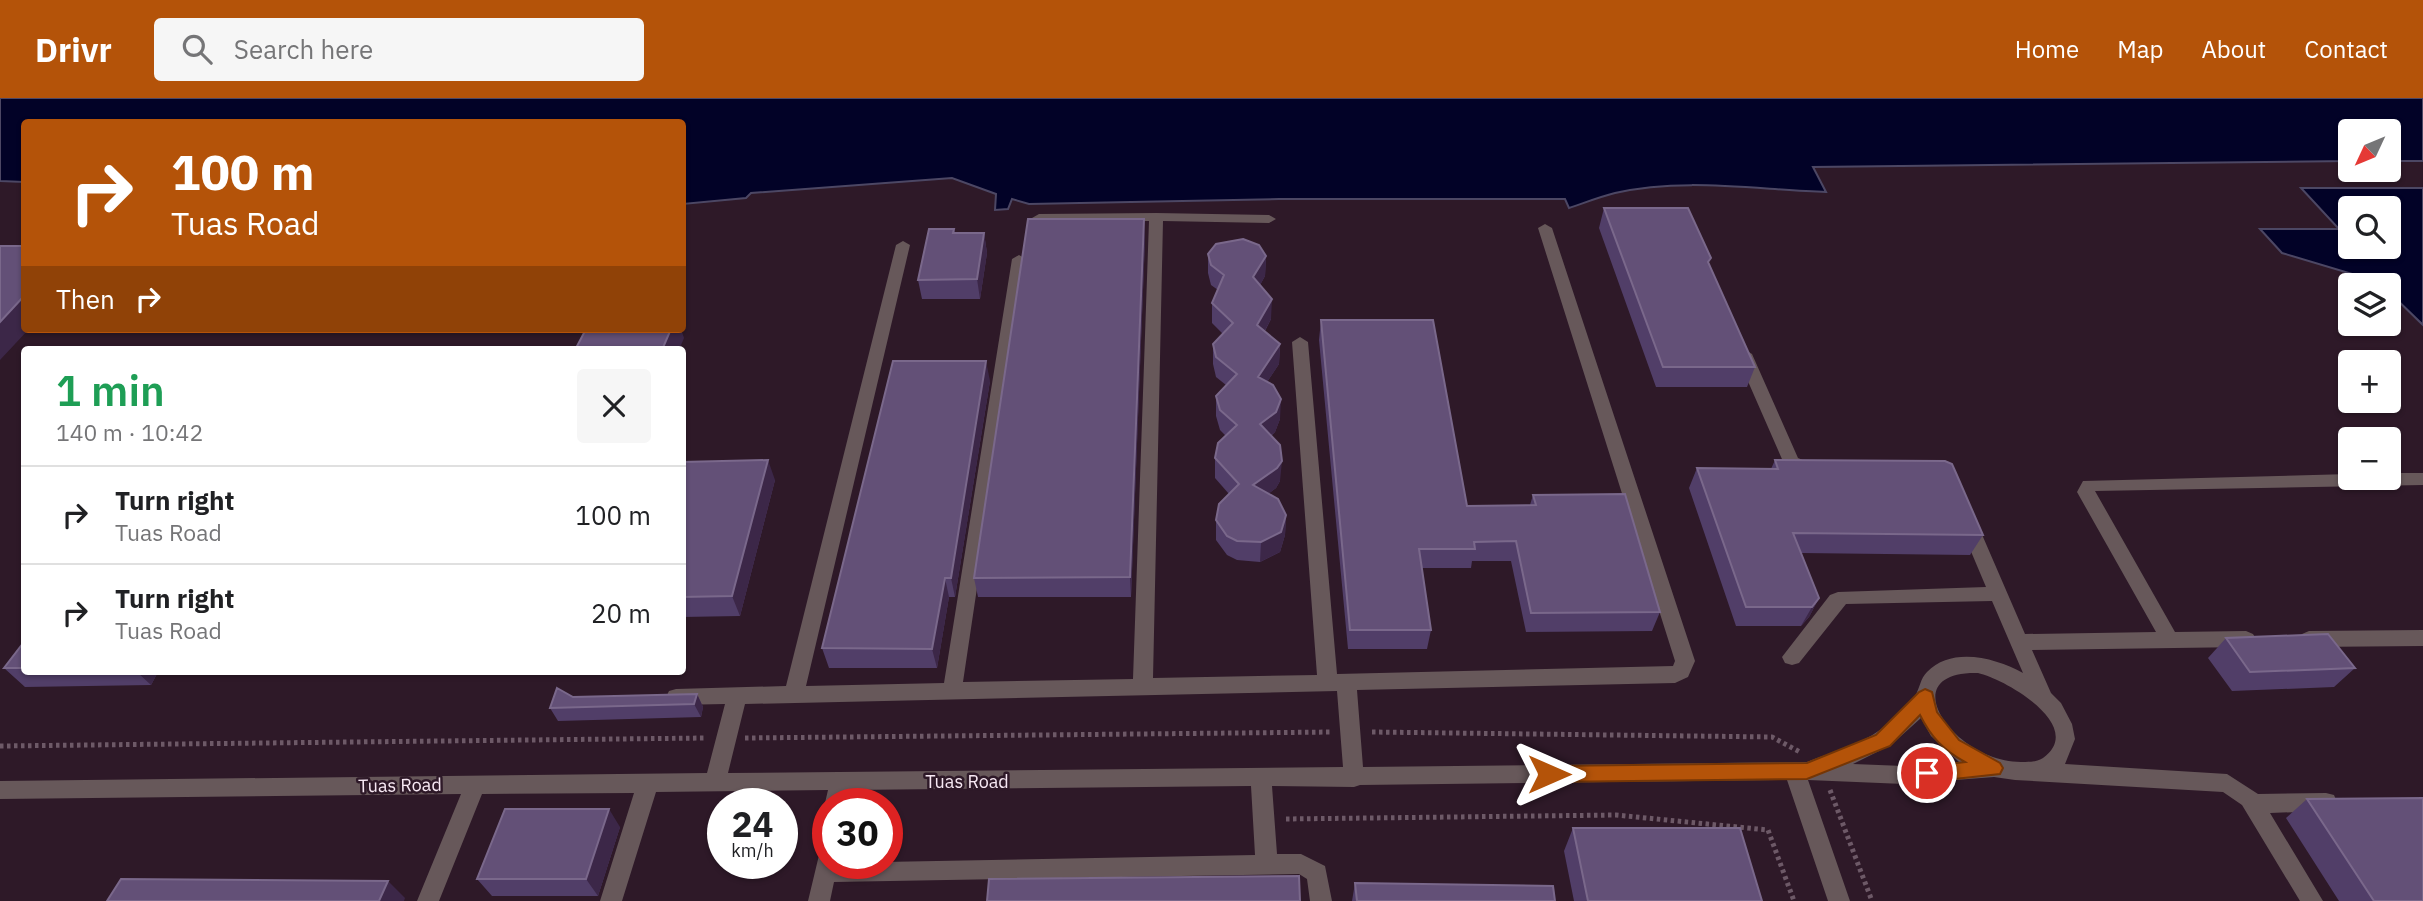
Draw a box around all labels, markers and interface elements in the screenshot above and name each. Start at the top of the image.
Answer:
search box [154,18,644,81]
text: Drivr [35,28,112,71]
icon: search [178,30,216,68]
text: Search here [234,32,373,66]
text: Home [2015,33,2079,65]
text: Map [2117,33,2163,65]
text: About [2201,33,2266,65]
text: Contact [2304,33,2388,65]
north arrow [2338,119,2401,182]
map controls [2338,119,2401,490]
text: 100 m [171,140,315,203]
icon: right [56,147,147,238]
button: search [2338,196,2401,259]
text: Tuas Road [171,202,320,244]
button: layers [2338,273,2401,336]
icon: right [129,280,167,318]
text: Then [56,282,115,316]
button: + [2338,350,2401,413]
text: 1 min [56,363,165,418]
button: close [577,369,651,443]
text: 140 m · 10:42 [56,417,203,447]
button: − [2338,427,2401,490]
text: Turn right [115,483,234,517]
icon: right [56,496,94,534]
text: 100 m [575,498,651,532]
text: Tuas Road [115,517,222,547]
text: Turn right [115,581,234,615]
icon: right [56,594,94,632]
text: 20 m [591,596,651,630]
text: Tuas Road [115,615,222,645]
position arrow [1512,737,1586,811]
pin [1897,743,1957,803]
icon: arrive [1908,754,1946,792]
street label: Tuas Road [925,770,1009,793]
street label: Tuas Road [358,773,442,797]
speed limit sign: 30 [812,788,903,879]
text: 24 [731,801,774,847]
text: km/h [731,839,774,862]

